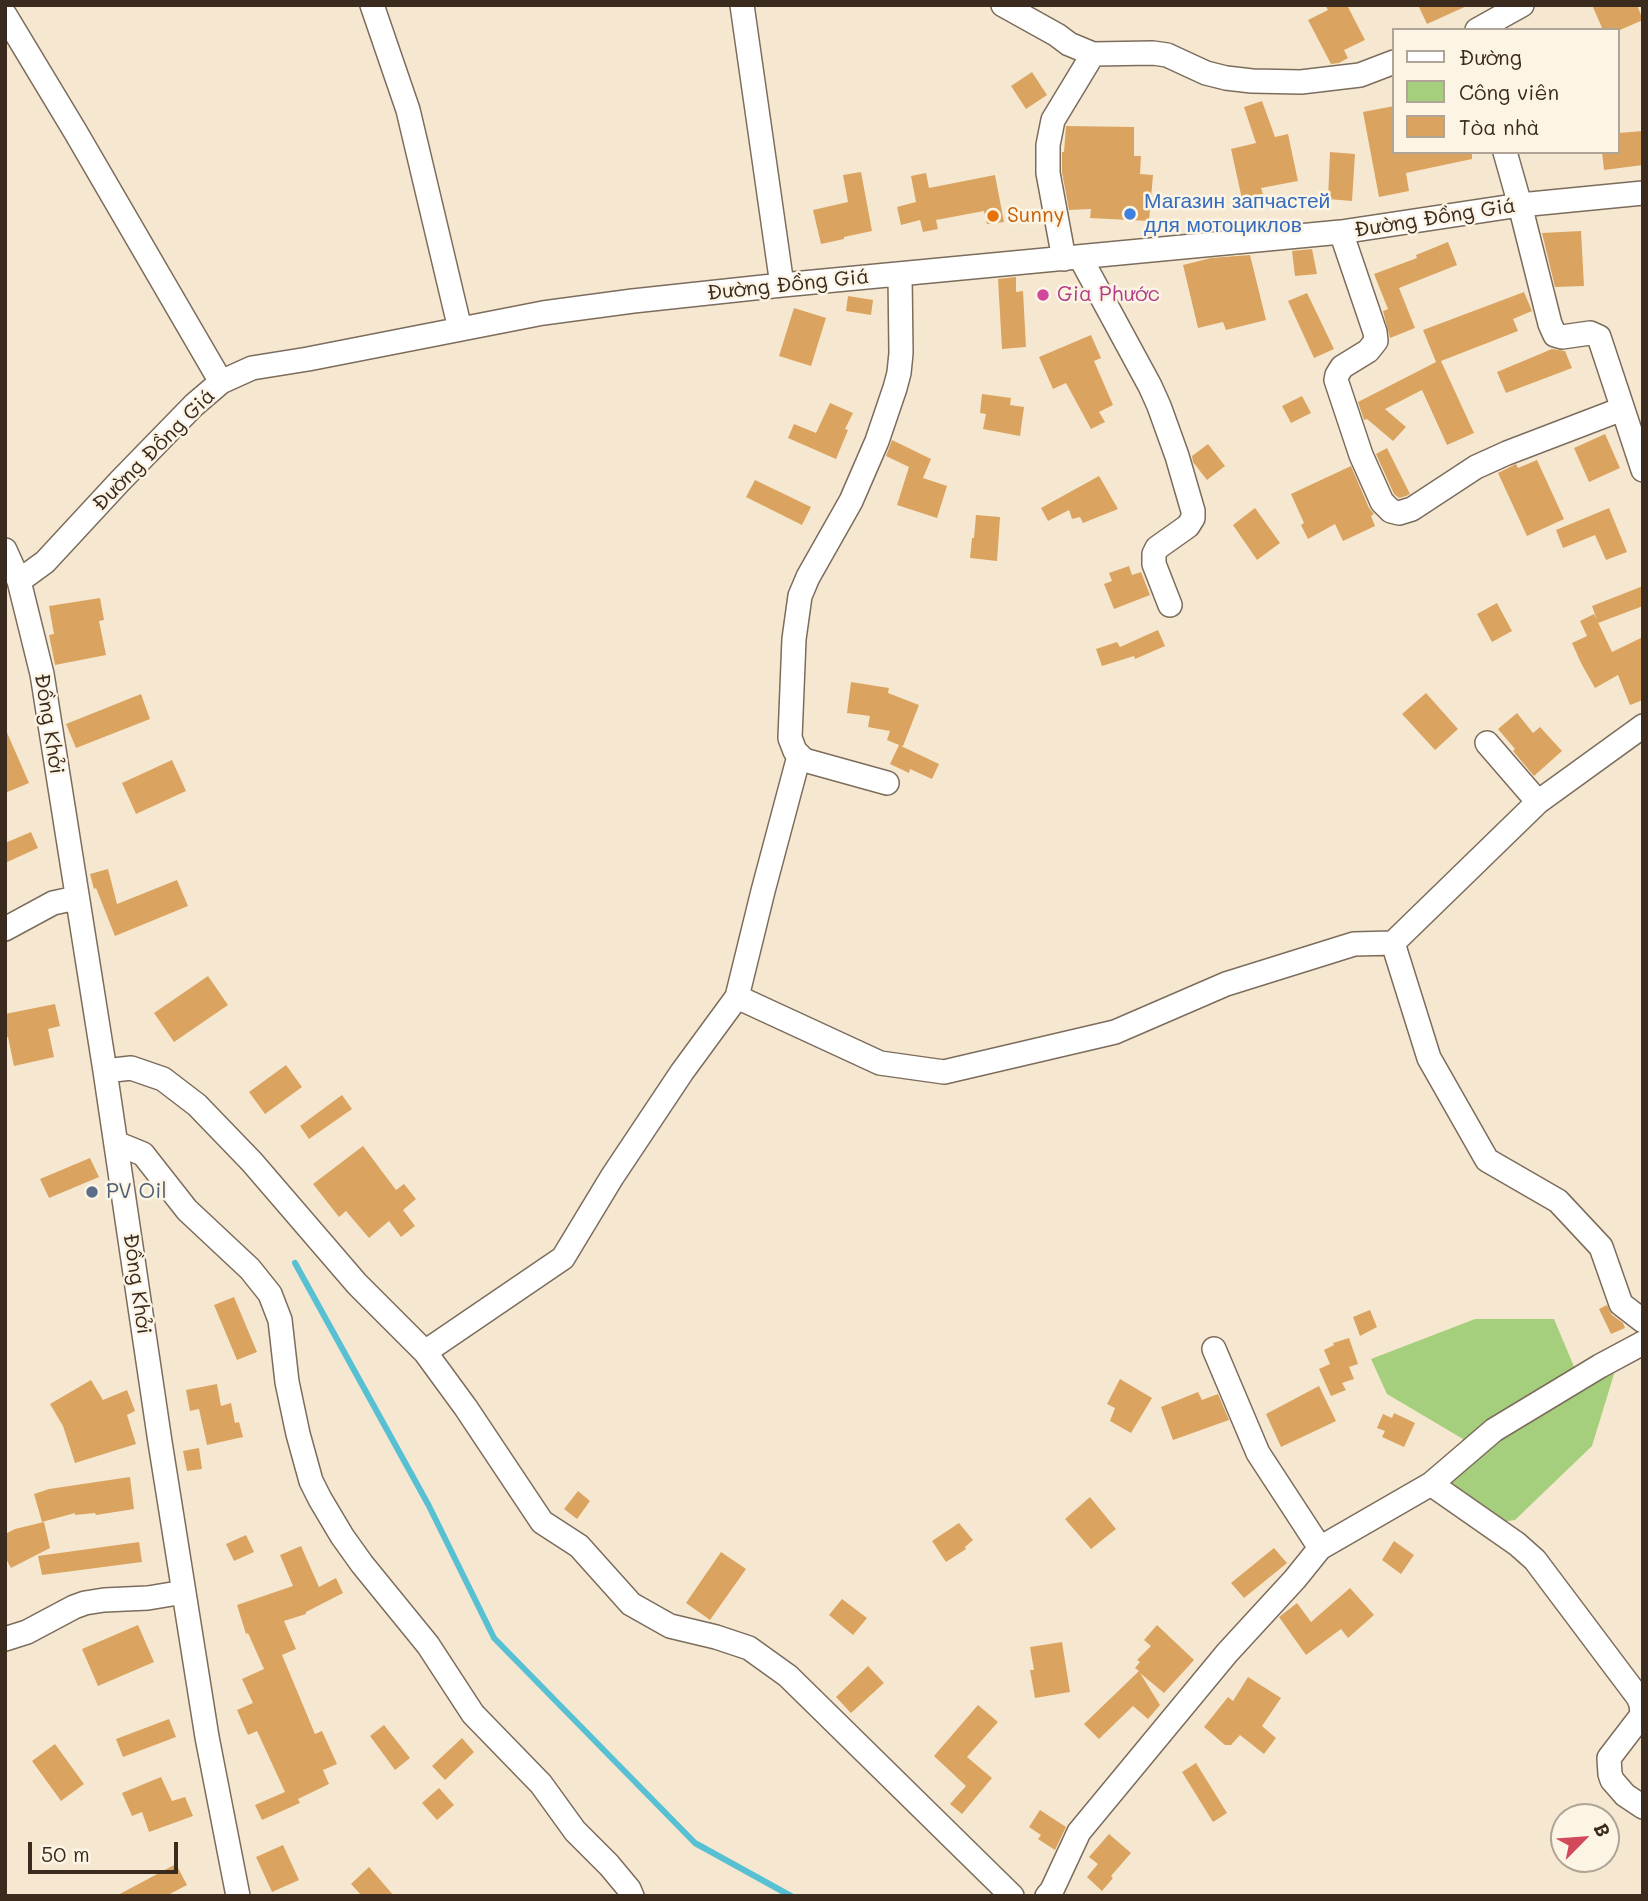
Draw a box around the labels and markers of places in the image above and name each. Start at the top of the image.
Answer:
place label: Магазин запчастей для мотоциклов [1144,189,1330,239]
place label: Sunny [1007,203,1065,229]
marker: Магазин запчастей для мотоциклов [1122,206,1138,222]
marker: Sunny [985,208,1001,224]
place label: Gia Phước [1057,282,1160,308]
marker: Gia Phước [1035,287,1051,303]
place label: PV Oil [106,1179,167,1205]
marker: PV Oil [84,1184,100,1200]

